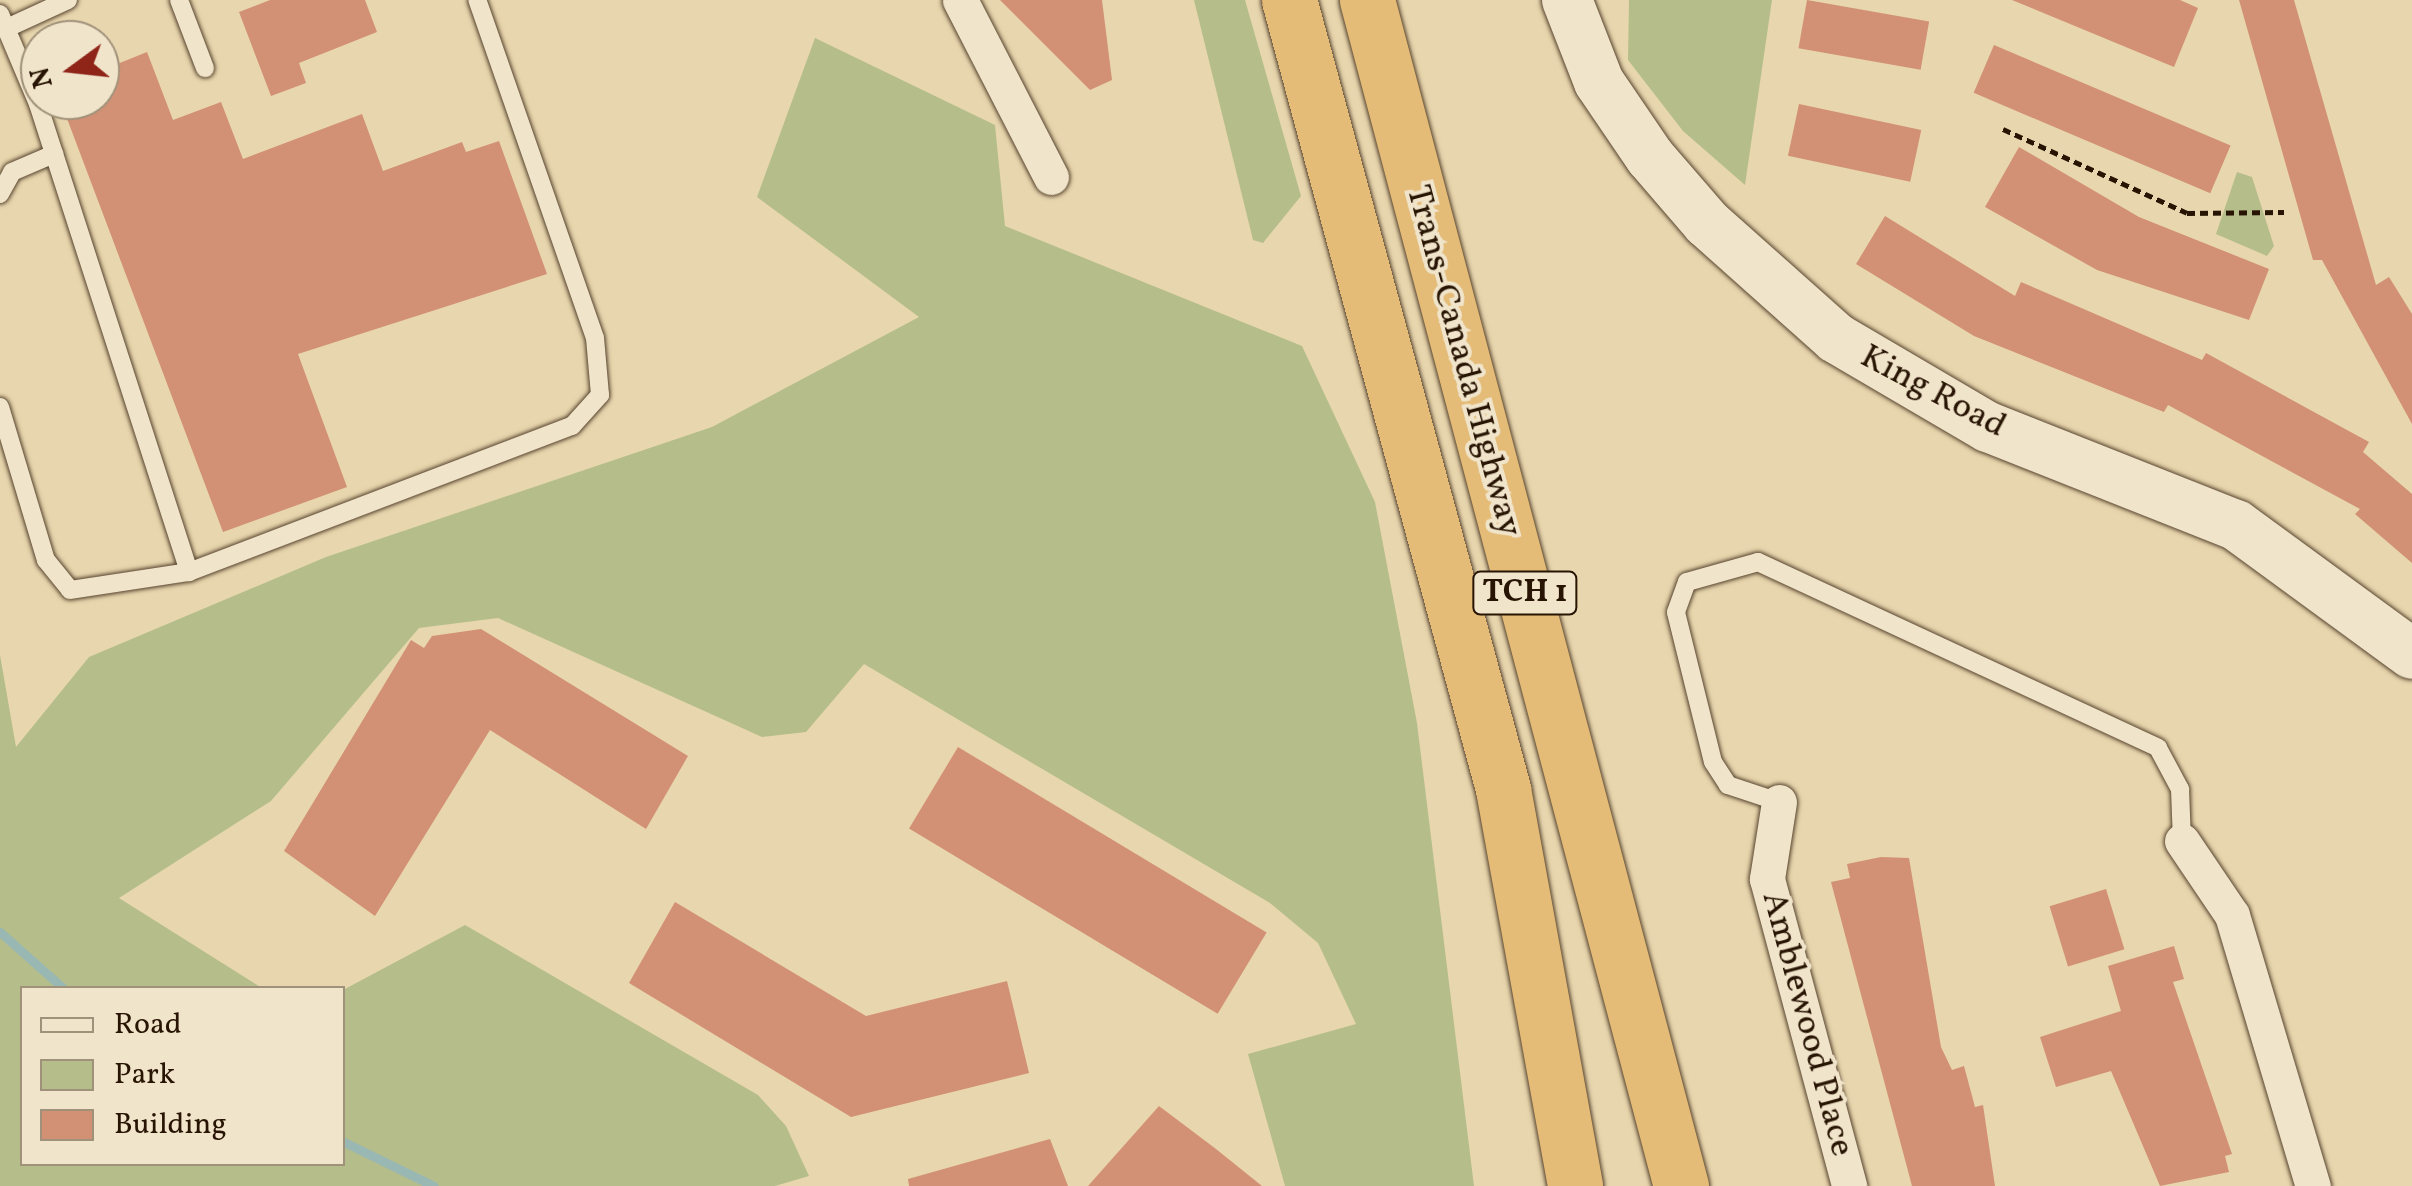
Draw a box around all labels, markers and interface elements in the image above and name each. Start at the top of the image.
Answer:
north arrow [20,20,120,120]
text: N [21,63,64,92]
street label: Trans-Canada Highway [1396,181,1530,541]
street label: King Road [1853,336,2013,448]
road number: TCH 1 [1470,566,1580,620]
street label: Amblewood Place [1751,887,1863,1161]
legend [20,986,345,1166]
text: Road [114,1004,182,1046]
text: Park [114,1054,175,1096]
text: Building [114,1104,227,1146]

